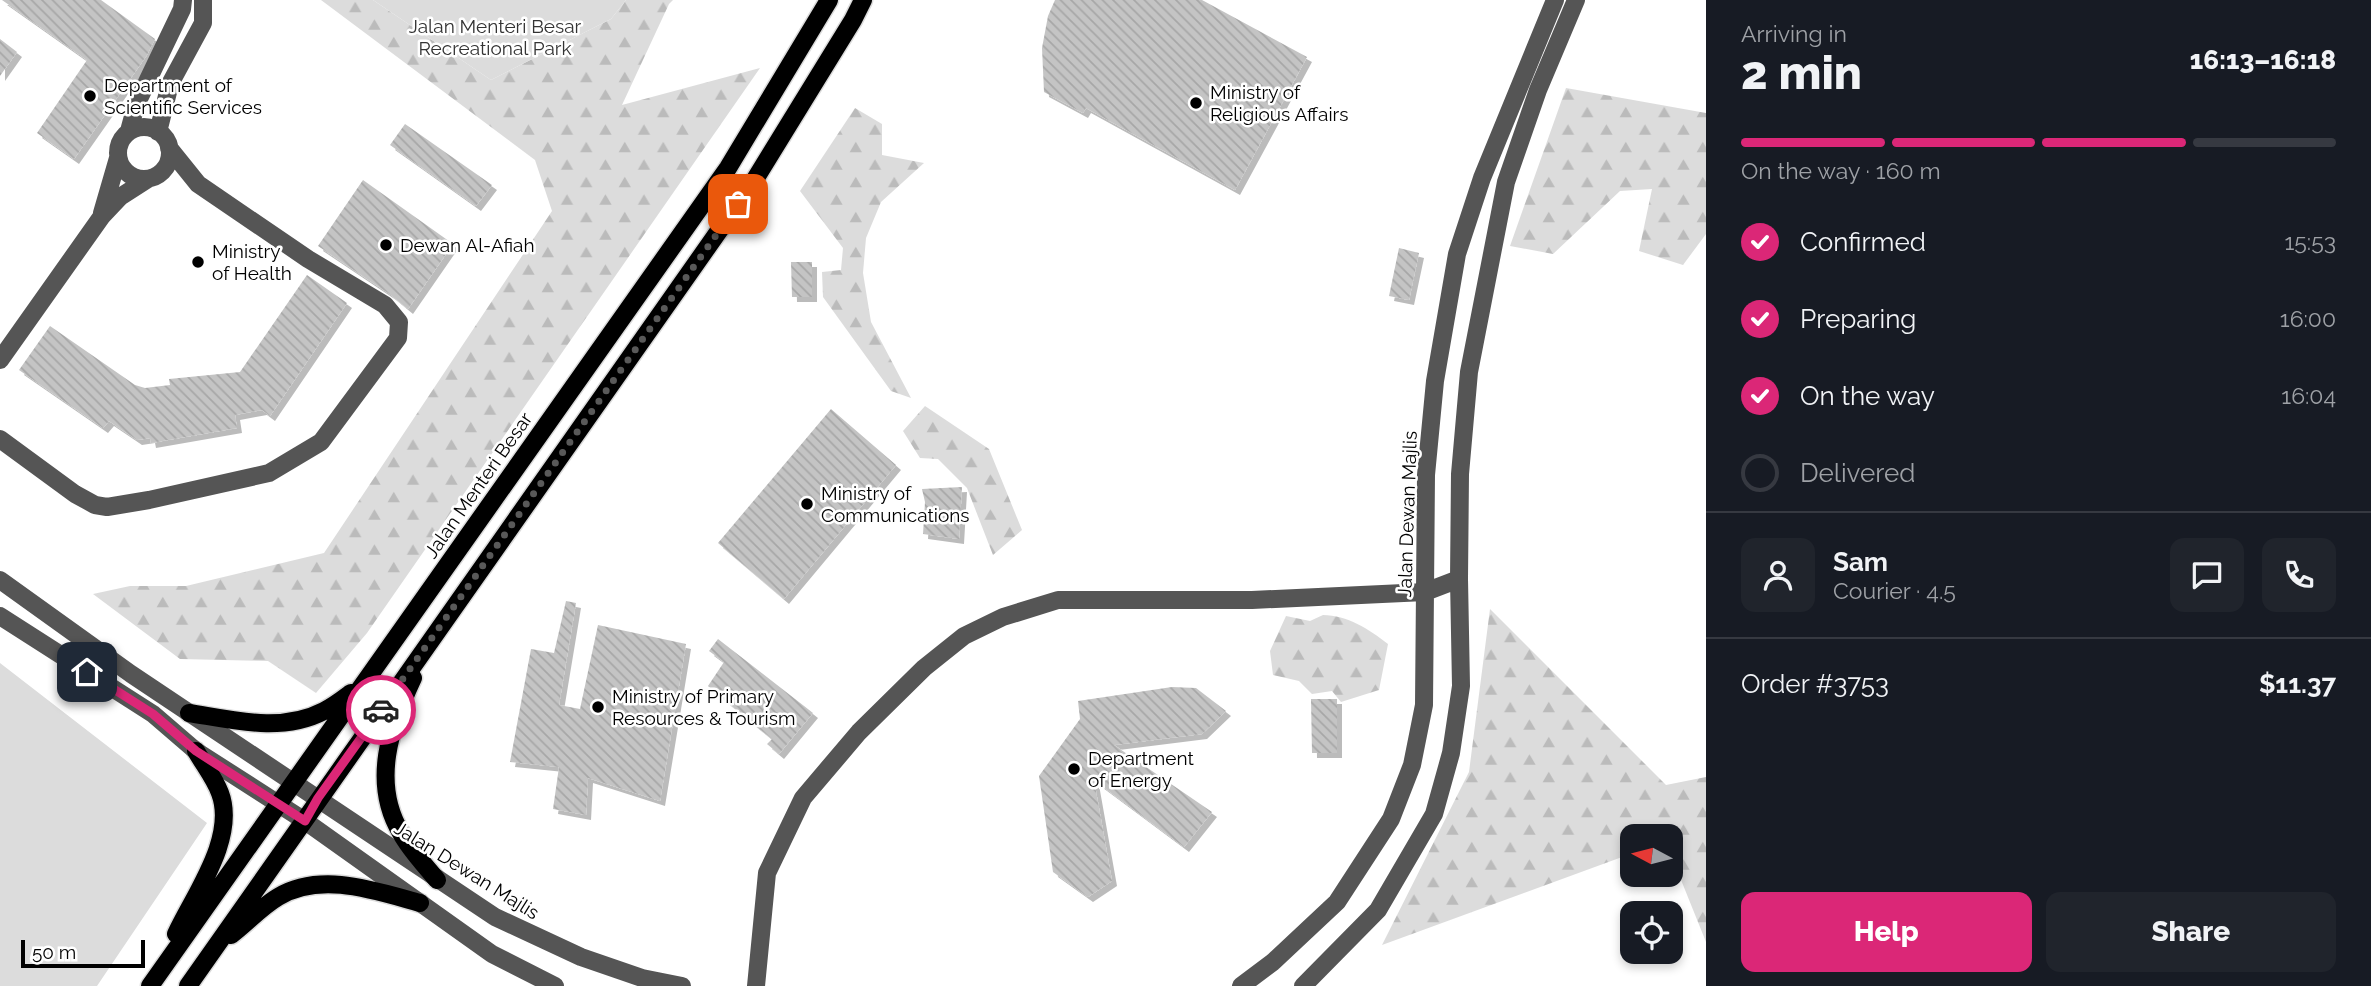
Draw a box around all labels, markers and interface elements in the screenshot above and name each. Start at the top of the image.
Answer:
park label: Jalan Menteri Besar Recreational Park [409,15,582,59]
text: Arriving in [1741,20,1847,47]
text: 16:13–16:18 [2190,45,2336,75]
text: 2 min [1741,46,1862,100]
place label: Department of Scientific Services [104,74,262,118]
place label: Ministry of Religious Affairs [1210,81,1348,125]
marker: Department of Scientific Services [82,88,98,104]
marker: Ministry of Religious Affairs [1188,95,1204,111]
text: On the way · 160 m [1741,157,1941,184]
pin [708,174,768,234]
icon: bag [719,185,757,223]
icon: check [1741,223,1779,261]
text: Confirmed [1800,227,1926,257]
text: 15:53 [2284,228,2336,255]
place label: Dewan Al-Afiah [400,234,535,256]
marker: Dewan Al-Afiah [378,237,394,253]
place label: Ministry of Health [212,240,292,284]
marker: Ministry of Health [190,254,206,270]
icon: check [1741,300,1779,338]
text: Preparing [1800,304,1916,334]
text: 16:00 [2280,305,2336,332]
icon: check [1741,377,1779,415]
text: On the way [1800,381,1935,411]
text: 16:04 [2281,382,2336,409]
street label: Jalan Menteri Besar [420,408,537,562]
street label: Jalan Dewan Majlis [1393,430,1421,598]
text: Delivered [1800,458,1915,488]
place label: Ministry of Communications [821,482,970,526]
marker: Ministry of Communications [799,496,815,512]
button: person [1741,538,1815,612]
button: chat [2170,538,2244,612]
button: phone [2262,538,2336,612]
text: Sam [1833,547,1888,577]
text: Courier · 4.5 [1833,577,1956,604]
pin [57,642,117,702]
icon: home [68,653,106,691]
text: Order #3753 [1741,669,1889,699]
text: $11.37 [2259,669,2336,699]
courier [346,675,416,745]
place label: Ministry of Primary Resources & Tourism [612,685,795,729]
icon: car [362,691,400,729]
marker: Ministry of Primary Resources & Tourism [590,699,606,715]
place label: Department of Energy [1088,747,1194,791]
marker: Department of Energy [1066,761,1082,777]
street label: Jalan Dewan Majlis [391,817,543,923]
north arrow [1620,824,1684,887]
map controls [1620,824,1683,964]
button: Help [1741,892,2032,972]
button: Share [2046,892,2336,972]
button: locate [1620,901,1683,964]
scale bar [21,937,145,969]
text: 50 m [32,941,76,963]

